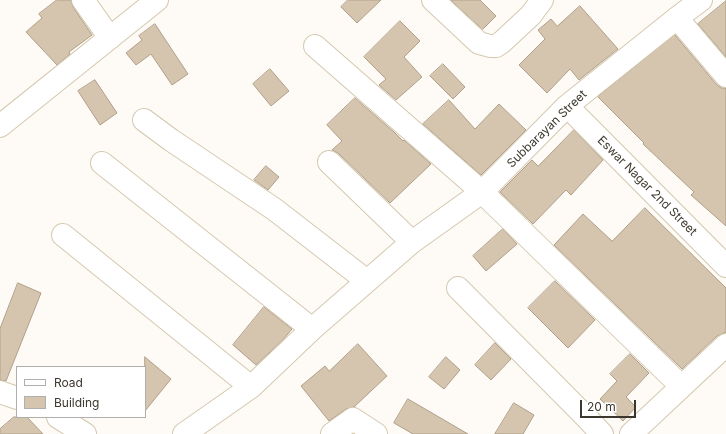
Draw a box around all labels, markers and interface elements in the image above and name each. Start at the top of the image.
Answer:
street label: Subbarayan Street [504,87,590,171]
street label: Eswar Nagar 2nd Street [594,133,700,239]
legend [16,366,146,418]
text: Road [54,375,83,390]
scale bar [582,392,638,418]
text: Building [54,395,99,410]
text: 20 m [587,399,616,414]

